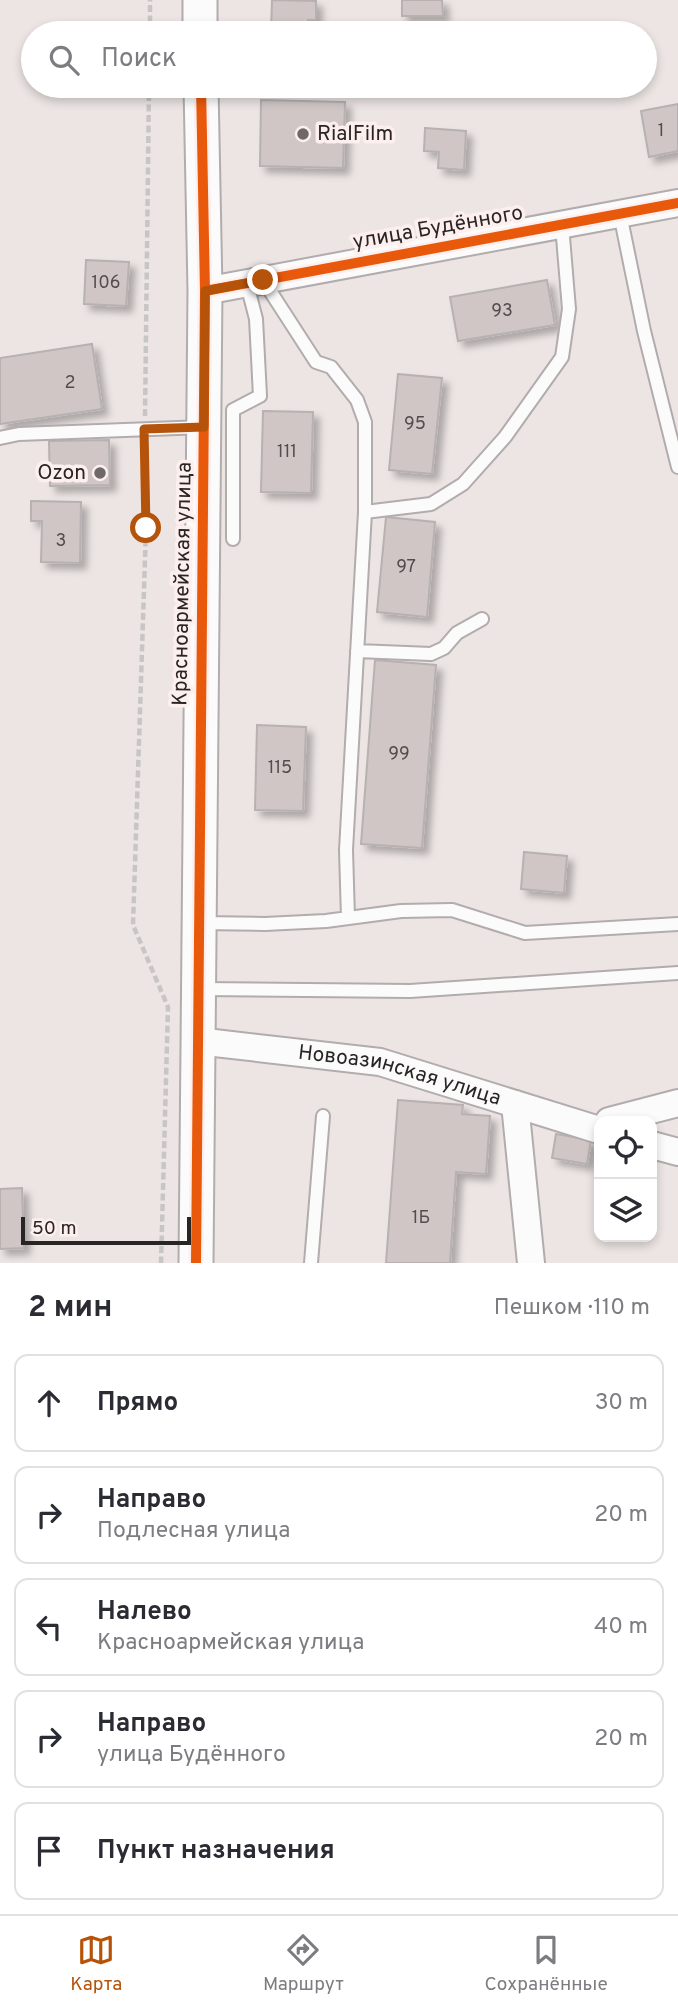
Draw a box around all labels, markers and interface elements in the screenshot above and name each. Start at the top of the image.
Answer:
search box [21,21,657,98]
icon: search [45,41,83,79]
text: Поиск [101,43,177,76]
house number: 1 [658,120,664,143]
place label: RialFilm [317,121,393,148]
marker: RialFilm [295,126,311,142]
street label: улица Будённого [351,200,525,256]
route end [247,264,278,295]
house number: 106 [91,272,121,295]
house number: 93 [491,300,513,323]
house number: 2 [64,372,76,395]
house number: 95 [404,413,426,436]
house number: 111 [277,441,297,464]
place label: Ozon [37,460,86,487]
street label: Красноармейская улица [167,462,199,706]
marker: Ozon [92,465,108,481]
route start [130,512,161,543]
house number: 3 [56,530,66,553]
house number: 97 [396,556,416,579]
house number: 99 [388,743,410,766]
house number: 115 [268,757,292,780]
street label: Новоазинская улица [297,1039,504,1112]
map controls [594,1116,657,1242]
button: locate [594,1116,657,1179]
button: layers [594,1179,657,1242]
house number: 1Б [412,1207,430,1230]
scale bar [21,1214,191,1246]
text: 50 m [32,1217,77,1241]
text: 2 мин [28,1290,112,1327]
text: Пешком · 110 m [494,1294,650,1323]
icon: ahead [30,1384,68,1422]
text: Прямо [97,1387,178,1420]
text: 30 m [595,1389,648,1418]
text: Направо [97,1484,206,1517]
icon: right [30,1496,68,1534]
text: 20 m [594,1501,648,1530]
text: Подлесная улица [97,1517,290,1546]
text: Налево [97,1596,192,1629]
icon: left [30,1608,68,1646]
text: 40 m [594,1613,648,1642]
text: Красноармейская улица [97,1629,364,1658]
text: Направо [97,1708,206,1741]
icon: right [30,1720,68,1758]
text: 20 m [594,1725,648,1754]
text: улица Будённого [97,1741,286,1770]
icon: arrive [30,1832,68,1870]
text: Пункт назначения [97,1835,335,1868]
tab: Карта [70,1931,122,1997]
tab: Маршрут [263,1931,344,1997]
tab: Сохранённые [484,1931,608,1997]

